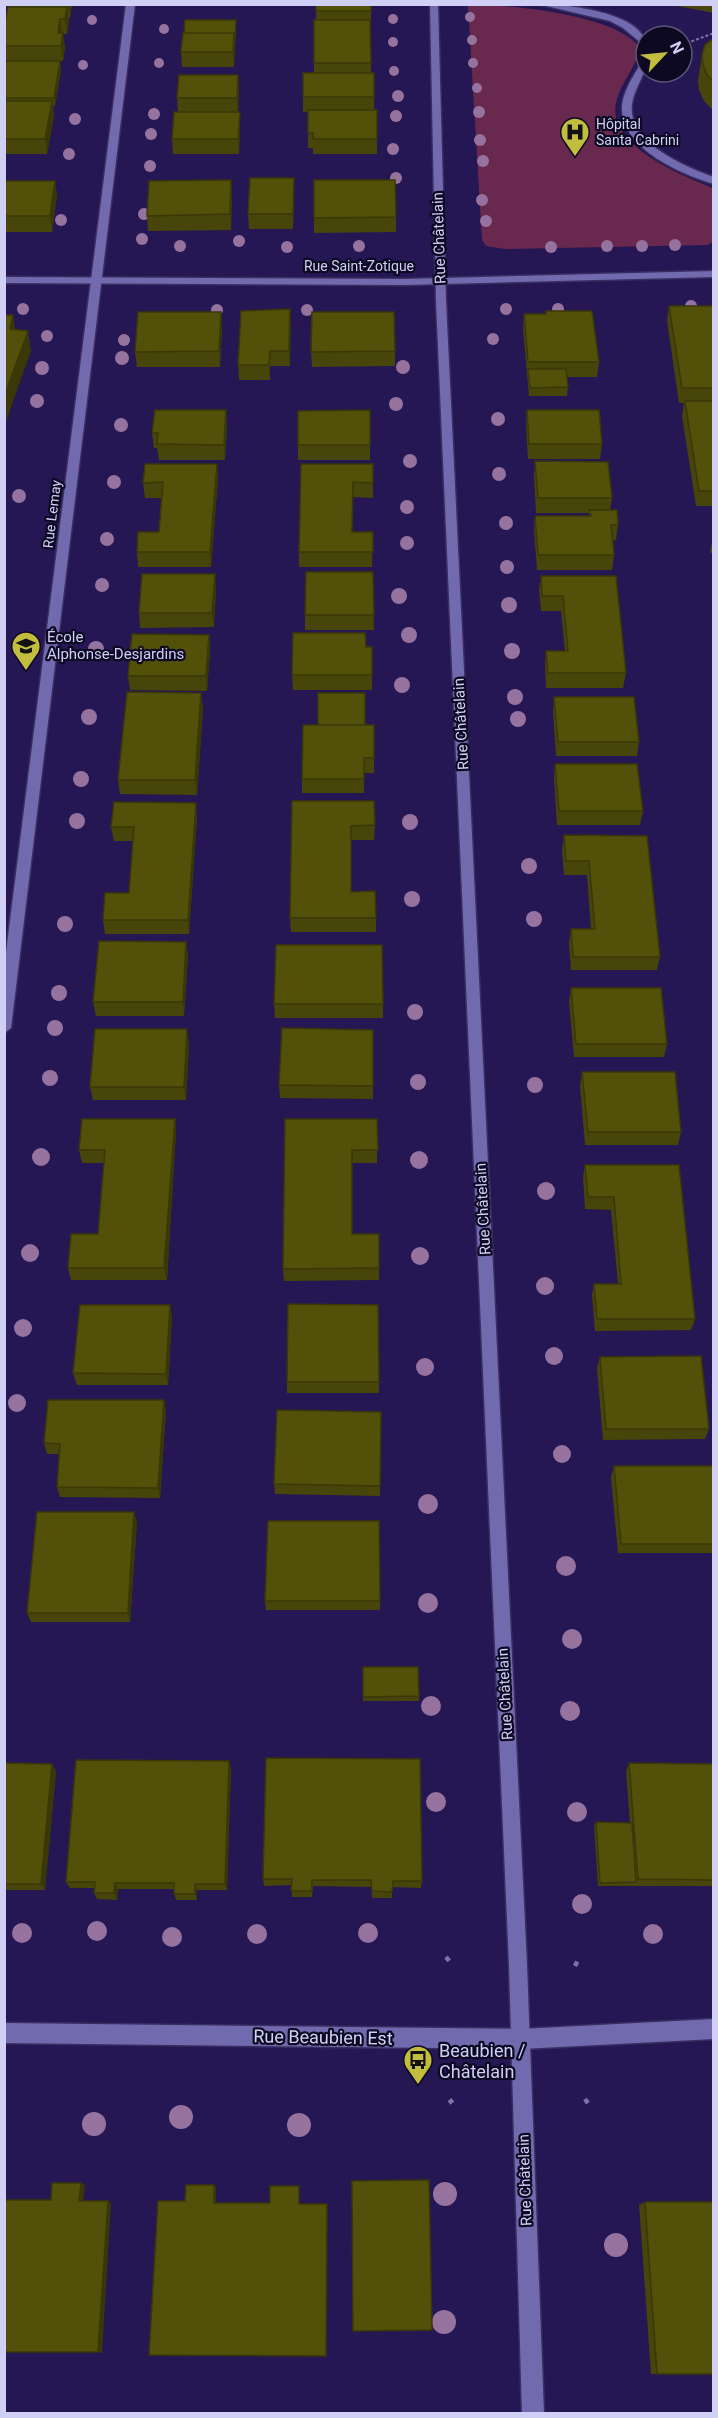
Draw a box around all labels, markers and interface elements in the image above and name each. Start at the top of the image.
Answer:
north arrow [634,24,694,84]
text: N [666,38,688,57]
hospital icon: Hôpital Santa Cabrini [559,116,591,158]
place label: Hôpital Santa Cabrini [596,116,679,148]
street label: Rue Châtelain [428,192,450,284]
street label: Rue Saint-Zotique [304,258,414,274]
street label: Rue Lemay [40,479,64,549]
place label: École Alphonse-Desjardins [47,628,184,663]
school or university icon: École Alphonse-Desjardins [10,630,42,672]
street label: Rue Châtelain [450,678,472,770]
street label: Rue Châtelain [472,1163,494,1255]
street label: Rue Châtelain [494,1648,516,1740]
street label: Rue Beaubien Est [253,2025,393,2049]
place label: Beaubien / Châtelain [439,2040,525,2082]
bus stop icon: Beaubien / Châtelain [402,2044,434,2086]
street label: Rue Châtelain [514,2134,536,2226]

